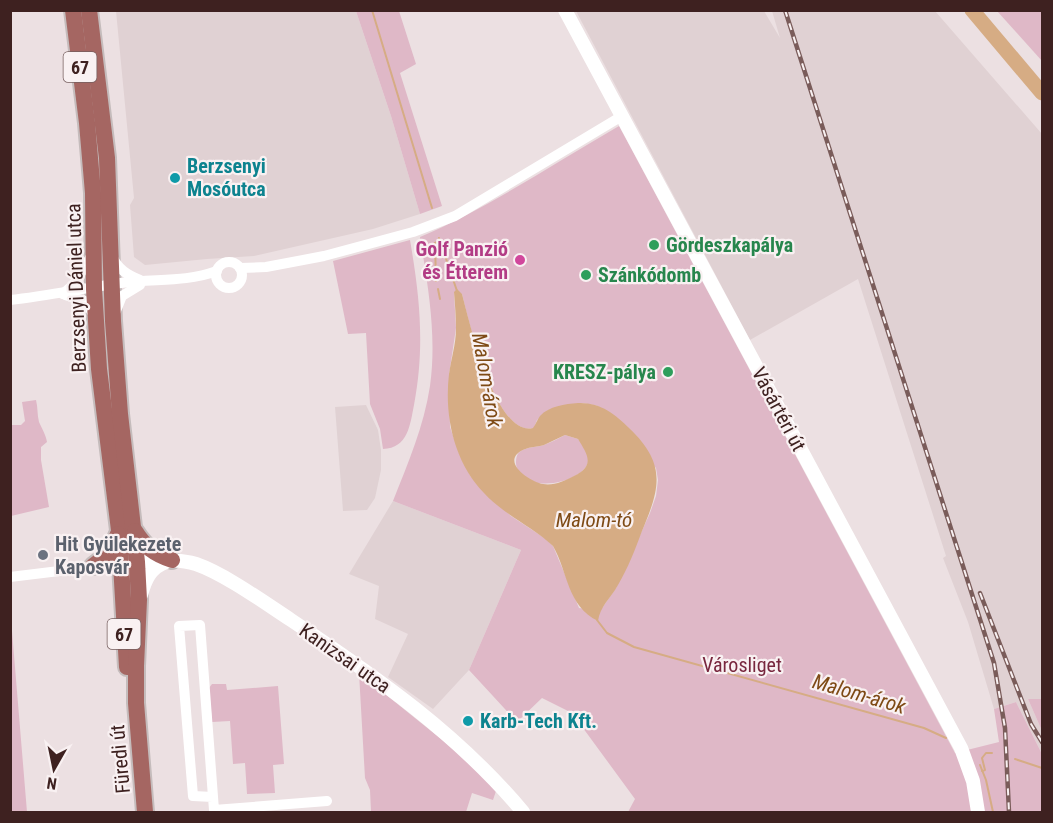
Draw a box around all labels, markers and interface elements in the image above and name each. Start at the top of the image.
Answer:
road number: 67 [64,52,97,82]
place label: Berzsenyi Mosóutca [187,154,266,201]
marker: Berzsenyi Mosóutca [168,171,182,185]
street label: Berzsenyi Dániel utca [61,203,91,373]
place label: Gördeszkapálya [666,233,793,257]
place label: Golf Panzió és Étterem [416,237,508,284]
marker: Gördeszkapálya [647,238,661,252]
marker: Golf Panzió és Étterem [513,253,527,267]
place label: Szánkódomb [598,263,701,287]
marker: Szánkódomb [579,268,593,282]
water label: Malom-árok [467,331,507,430]
place label: KRESZ-pálya [553,360,656,384]
street label: Vásártéri út [747,363,811,455]
marker: KRESZ-pálya [661,365,675,379]
water label: Malom-tó [556,508,632,532]
place label: Hit Gyülekezete Kaposvár [55,532,181,579]
marker: Hit Gyülekezete Kaposvár [36,548,50,562]
street label: Kanizsai utca [295,618,395,698]
road number: 67 [108,619,140,649]
park label: Városliget [702,653,782,677]
water label: Malom-árok [810,669,909,719]
place label: Karb-Tech Kft. [480,709,597,733]
marker: Karb-Tech Kft. [461,714,475,728]
street label: Füredi út [105,723,135,794]
north arrow [24,739,84,799]
text: N [45,773,58,793]

